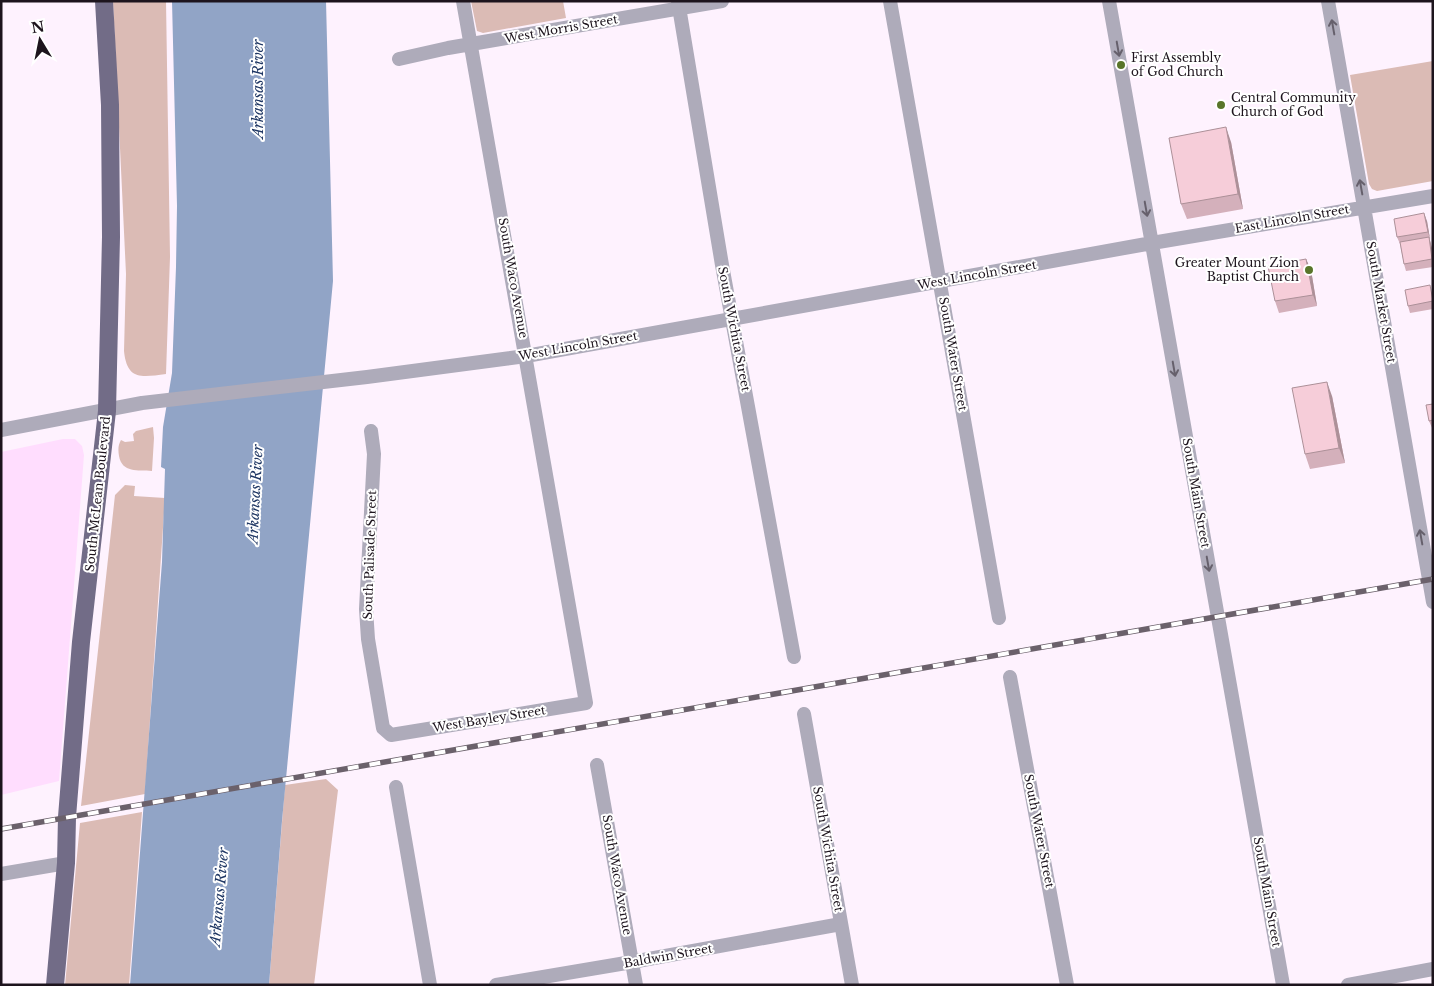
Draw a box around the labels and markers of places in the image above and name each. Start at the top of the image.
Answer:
place label: First Assembly of God Church [1131,50,1223,79]
marker: First Assembly of God Church [1115,59,1127,71]
place label: Central Community Church of God [1231,90,1356,119]
marker: Central Community Church of God [1215,99,1227,111]
place label: Greater Mount Zion Baptist Church [1175,255,1299,284]
marker: Greater Mount Zion Baptist Church [1303,264,1315,276]

